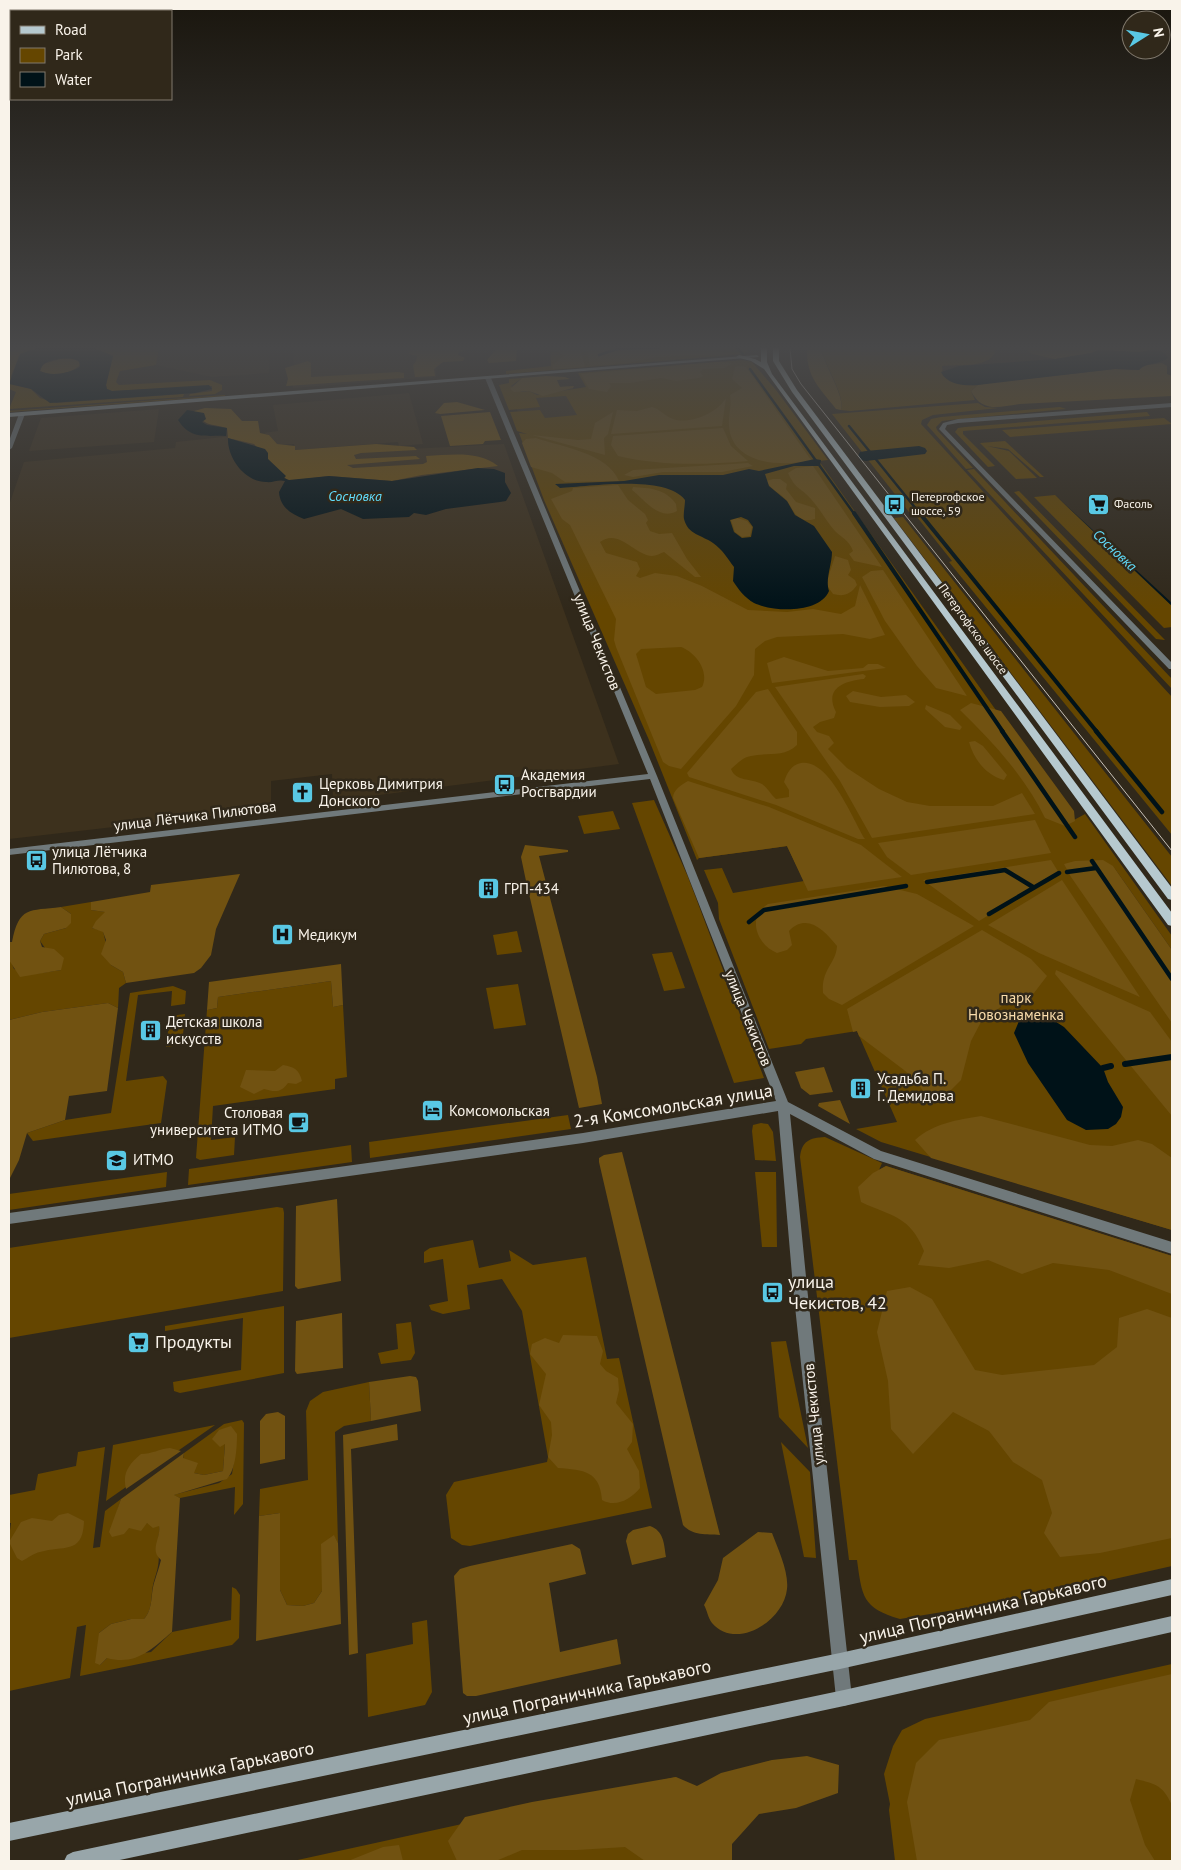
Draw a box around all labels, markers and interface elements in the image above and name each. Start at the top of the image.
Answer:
legend [10,10,172,100]
north arrow [1121,10,1171,60]
text: Road [55,20,87,39]
text: N [1149,26,1168,39]
text: Park [55,45,83,64]
text: Water [55,70,92,89]
water label: Сосновка [328,487,382,505]
place label: Петергофское шоссе, 59 [911,489,985,518]
bus stop icon: Петергофское шоссе, 59 [883,492,907,516]
supermarket icon: Фасоль [1086,492,1110,516]
place label: Фасоль [1114,496,1153,511]
water label: Сосновка [1089,525,1141,575]
street label: Петергофское шоссе [935,580,1011,677]
street label: улица Чекистов [570,591,625,693]
place label: Академия Росгвардии [521,765,597,801]
bus stop icon: Академия Росгвардии [493,772,517,796]
place label: Церковь Димитрия Донского [319,774,443,810]
church icon: Церковь Димитрия Донского [291,781,315,805]
street label: улица Лётчика Пилютова [112,796,277,835]
place label: улица Лётчика Пилютова, 8 [52,842,147,878]
bus stop icon: улица Лётчика Пилютова, 8 [24,849,48,873]
building icon: ГРП-434 [476,877,500,901]
place label: ГРП-434 [504,879,559,898]
hospital icon: Медикум [270,923,294,947]
place label: Медикум [298,925,357,944]
street label: улица Чекистов [721,967,776,1069]
park label: парк Новознаменка [968,988,1064,1024]
place label: Детская школа искусств [166,1012,263,1048]
building icon: Детская школа искусств [138,1019,162,1043]
place label: Усадьба П. Г. Демидова [877,1069,954,1105]
building icon: Усадьба П. Г. Демидова [849,1076,873,1100]
street label: 2-я Комсомольская улица [572,1078,774,1133]
hotel icon: Комсомольская [421,1099,445,1123]
place label: Комсомольская [449,1101,550,1120]
place label: Столовая университета ИТМО [150,1103,283,1139]
cafe icon: Столовая университета ИТМО [287,1110,311,1134]
school or university icon: ИТМО [105,1148,129,1172]
place label: ИТМО [133,1150,174,1169]
place label: улица Чекистов, 42 [788,1270,887,1314]
bus stop icon: улица Чекистов, 42 [760,1280,784,1304]
supermarket icon: Продукты [127,1330,151,1354]
place label: Продукты [155,1330,232,1353]
street label: улица Чекистов [799,1362,828,1466]
street label: улица Пограничника Гарькавого [857,1569,1109,1648]
street label: улица Пограничника Гарькавого [461,1654,713,1729]
street label: улица Пограничника Гарькавого [64,1736,316,1811]

